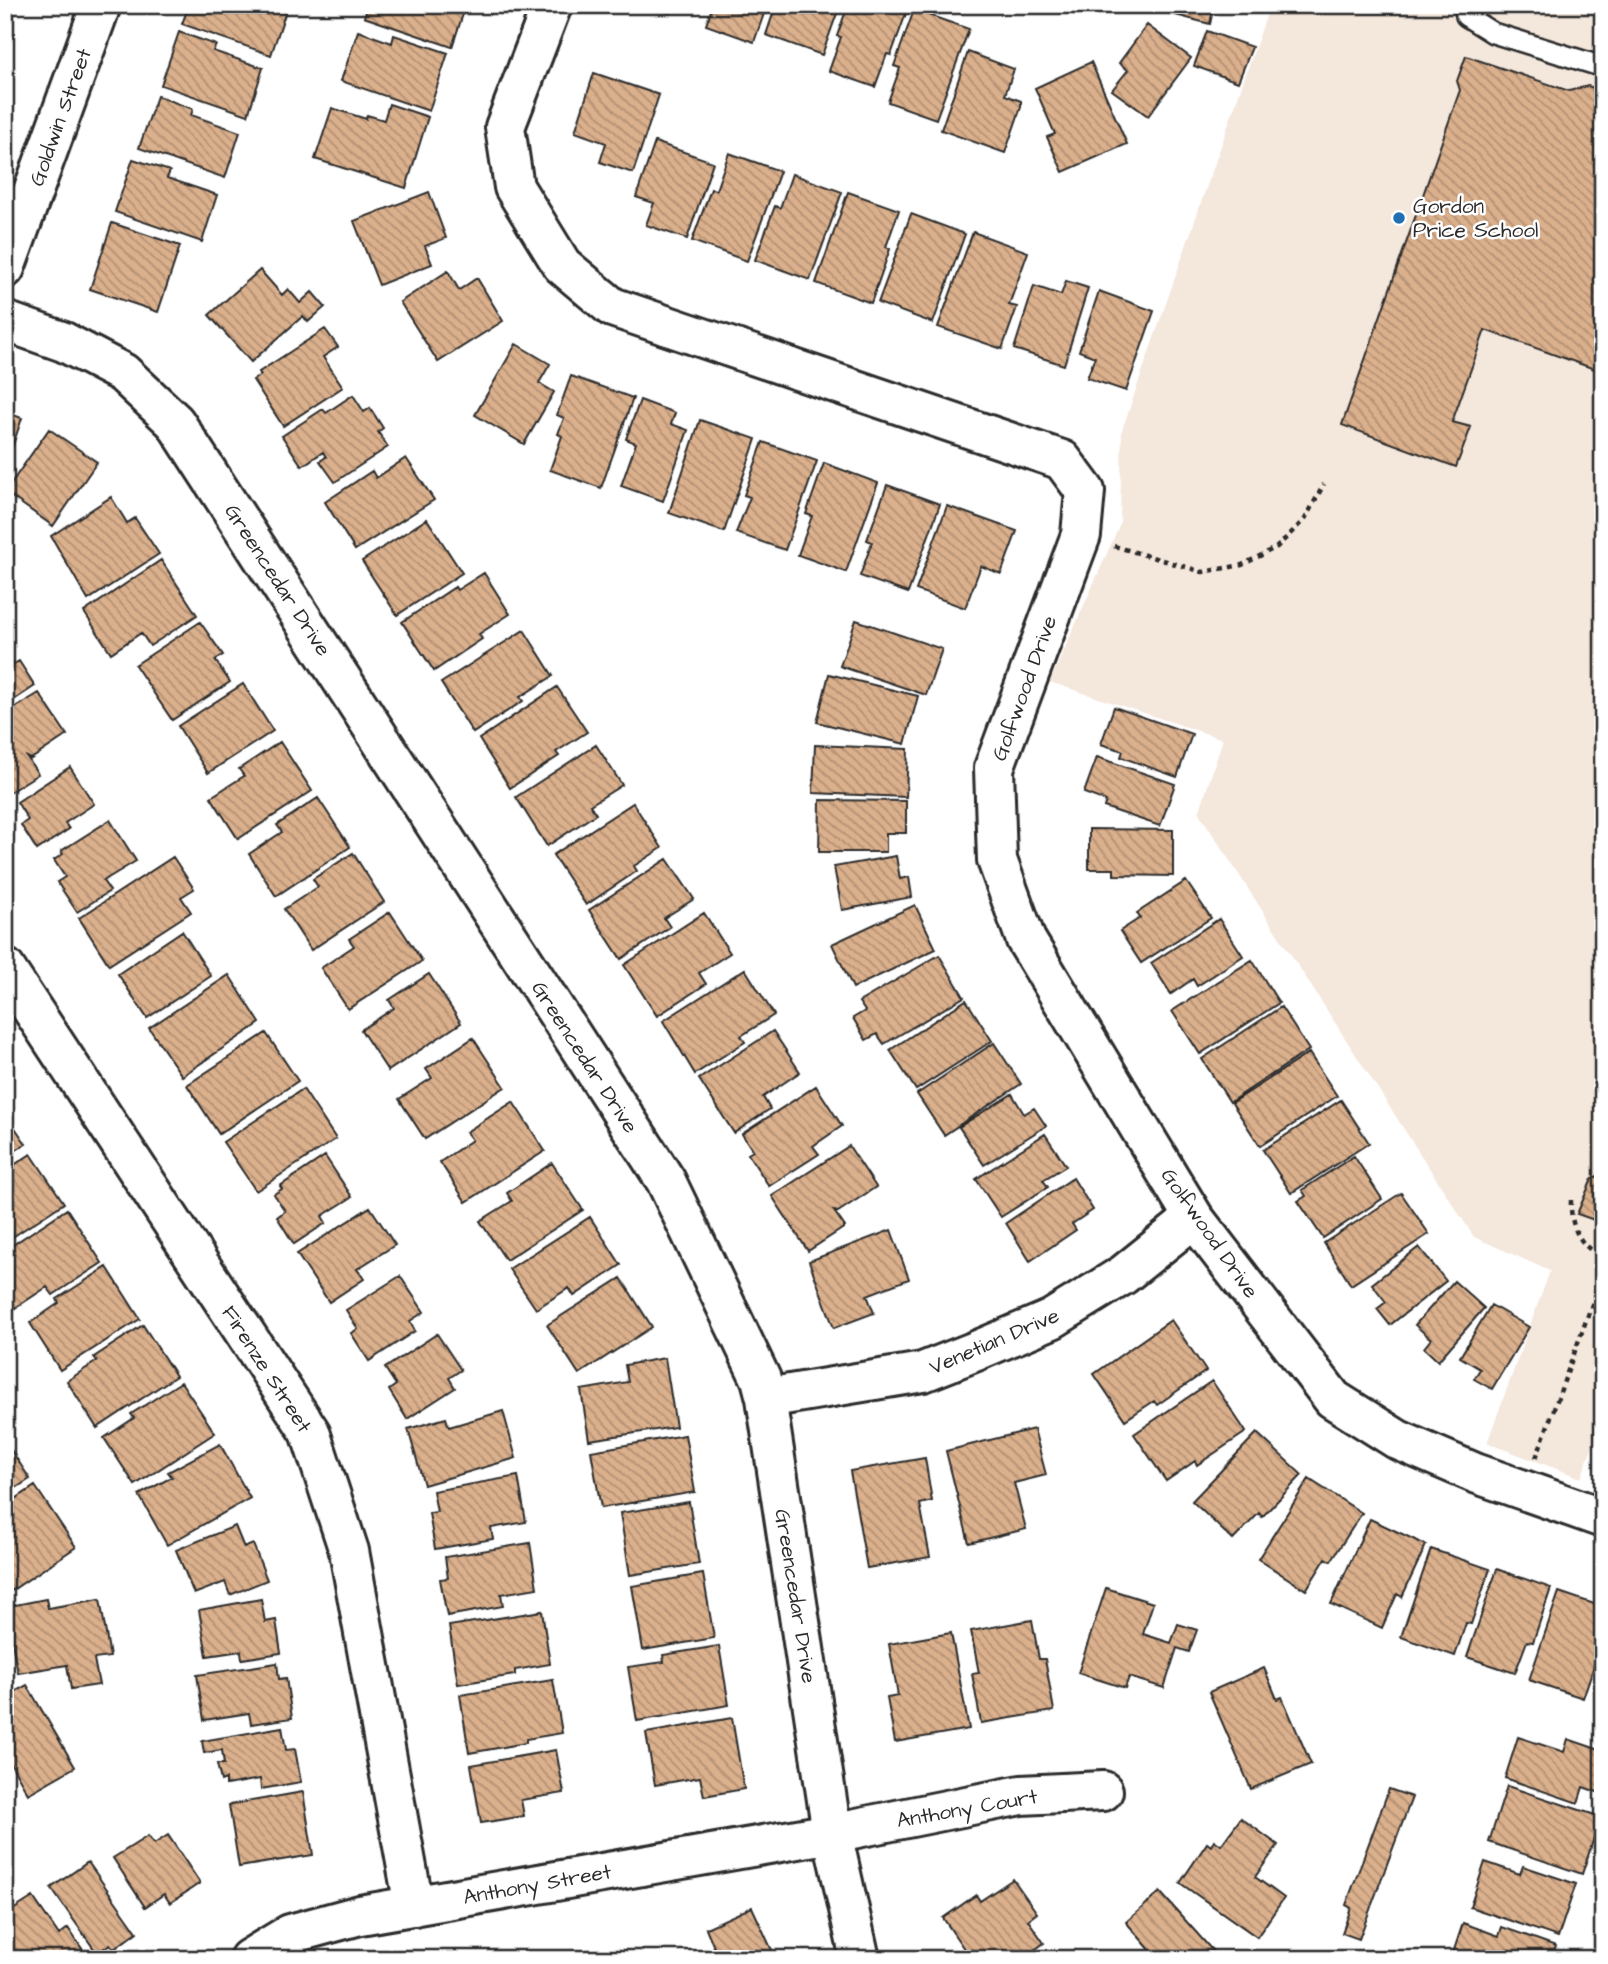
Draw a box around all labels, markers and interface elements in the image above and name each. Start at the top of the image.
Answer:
street label: Goldwin Street [22,44,99,190]
place label: Gordon Price School [1413,192,1538,245]
marker: Gordon Price School [1391,210,1407,226]
street label: Greencedar Drive [217,499,338,662]
street label: Golfwood Drive [985,612,1064,765]
street label: Greencedar Drive [524,976,645,1139]
street label: Golfwood Drive [1154,1162,1265,1304]
street label: Firenze Street [215,1300,319,1439]
street label: Venetian Drive [925,1301,1064,1382]
street label: Greencedar Drive [767,1507,824,1685]
street label: Anthony Court [894,1782,1041,1837]
street label: Anthony Street [461,1857,614,1914]

